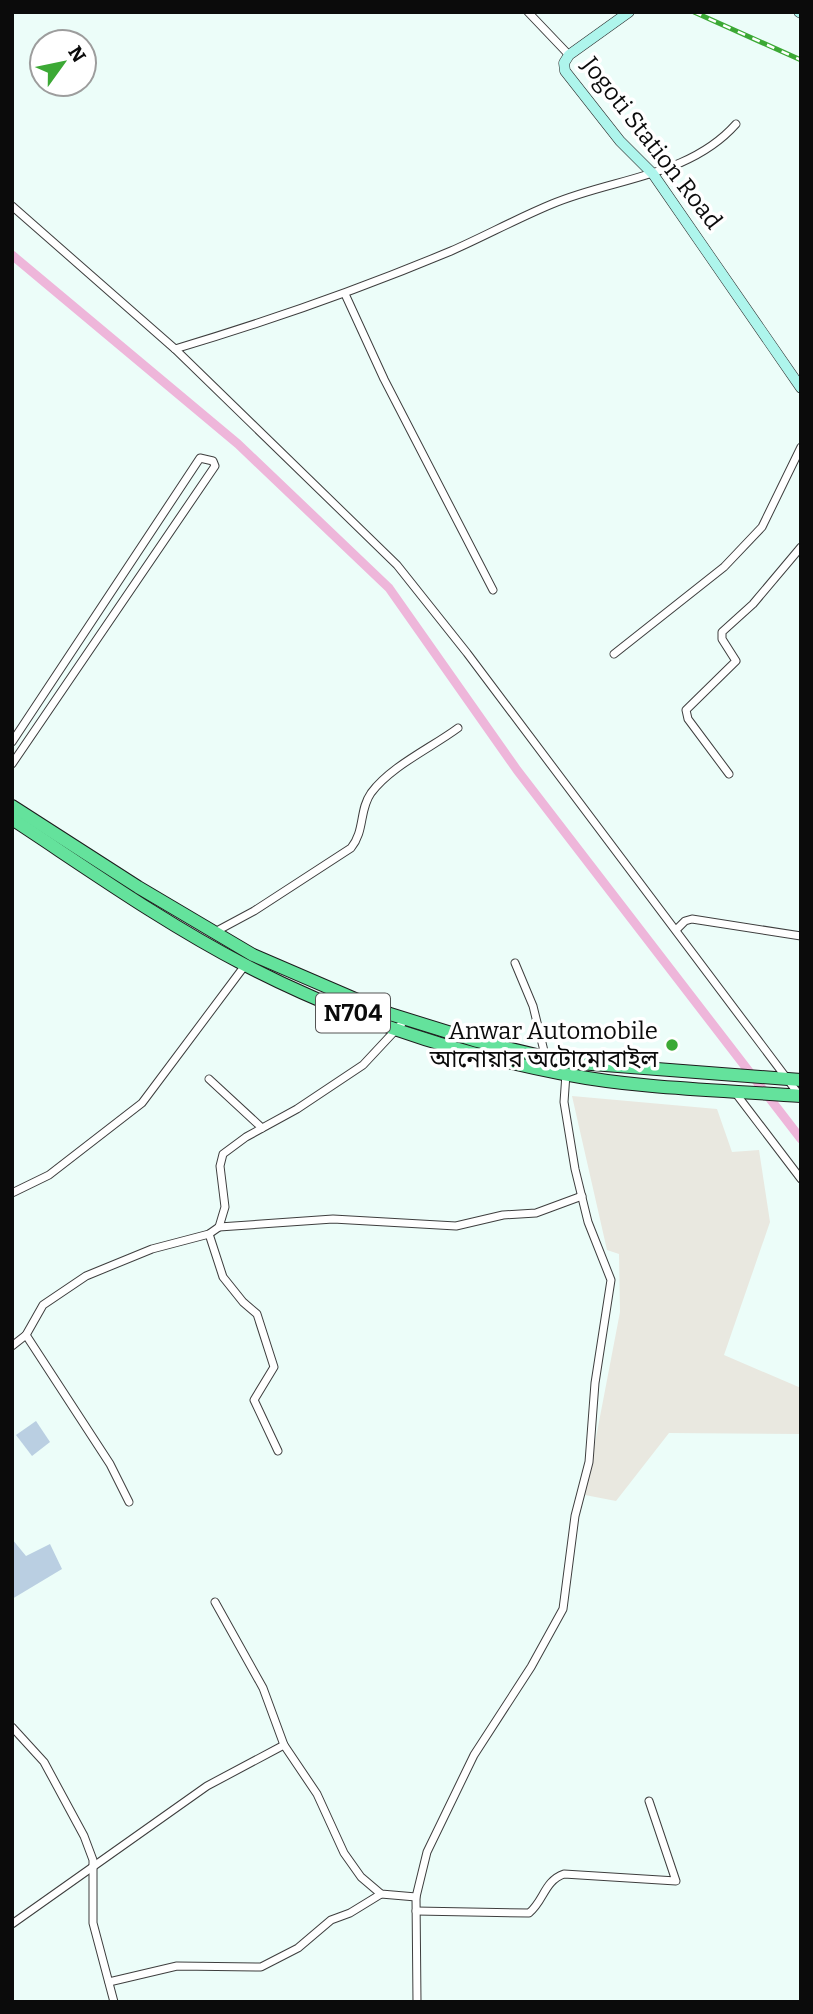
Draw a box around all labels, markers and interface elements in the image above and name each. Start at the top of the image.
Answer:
north arrow [28,28,98,98]
text: N [63,42,91,67]
street label: Jogoti Station Road [575,51,728,235]
road number: N704 [316,994,390,1032]
place label: Anwar Automobile আনোয়ার অটোমোবাইল [429,1017,658,1073]
marker: Anwar Automobile আনোয়ার অটোমোবাইল [664,1037,680,1053]

